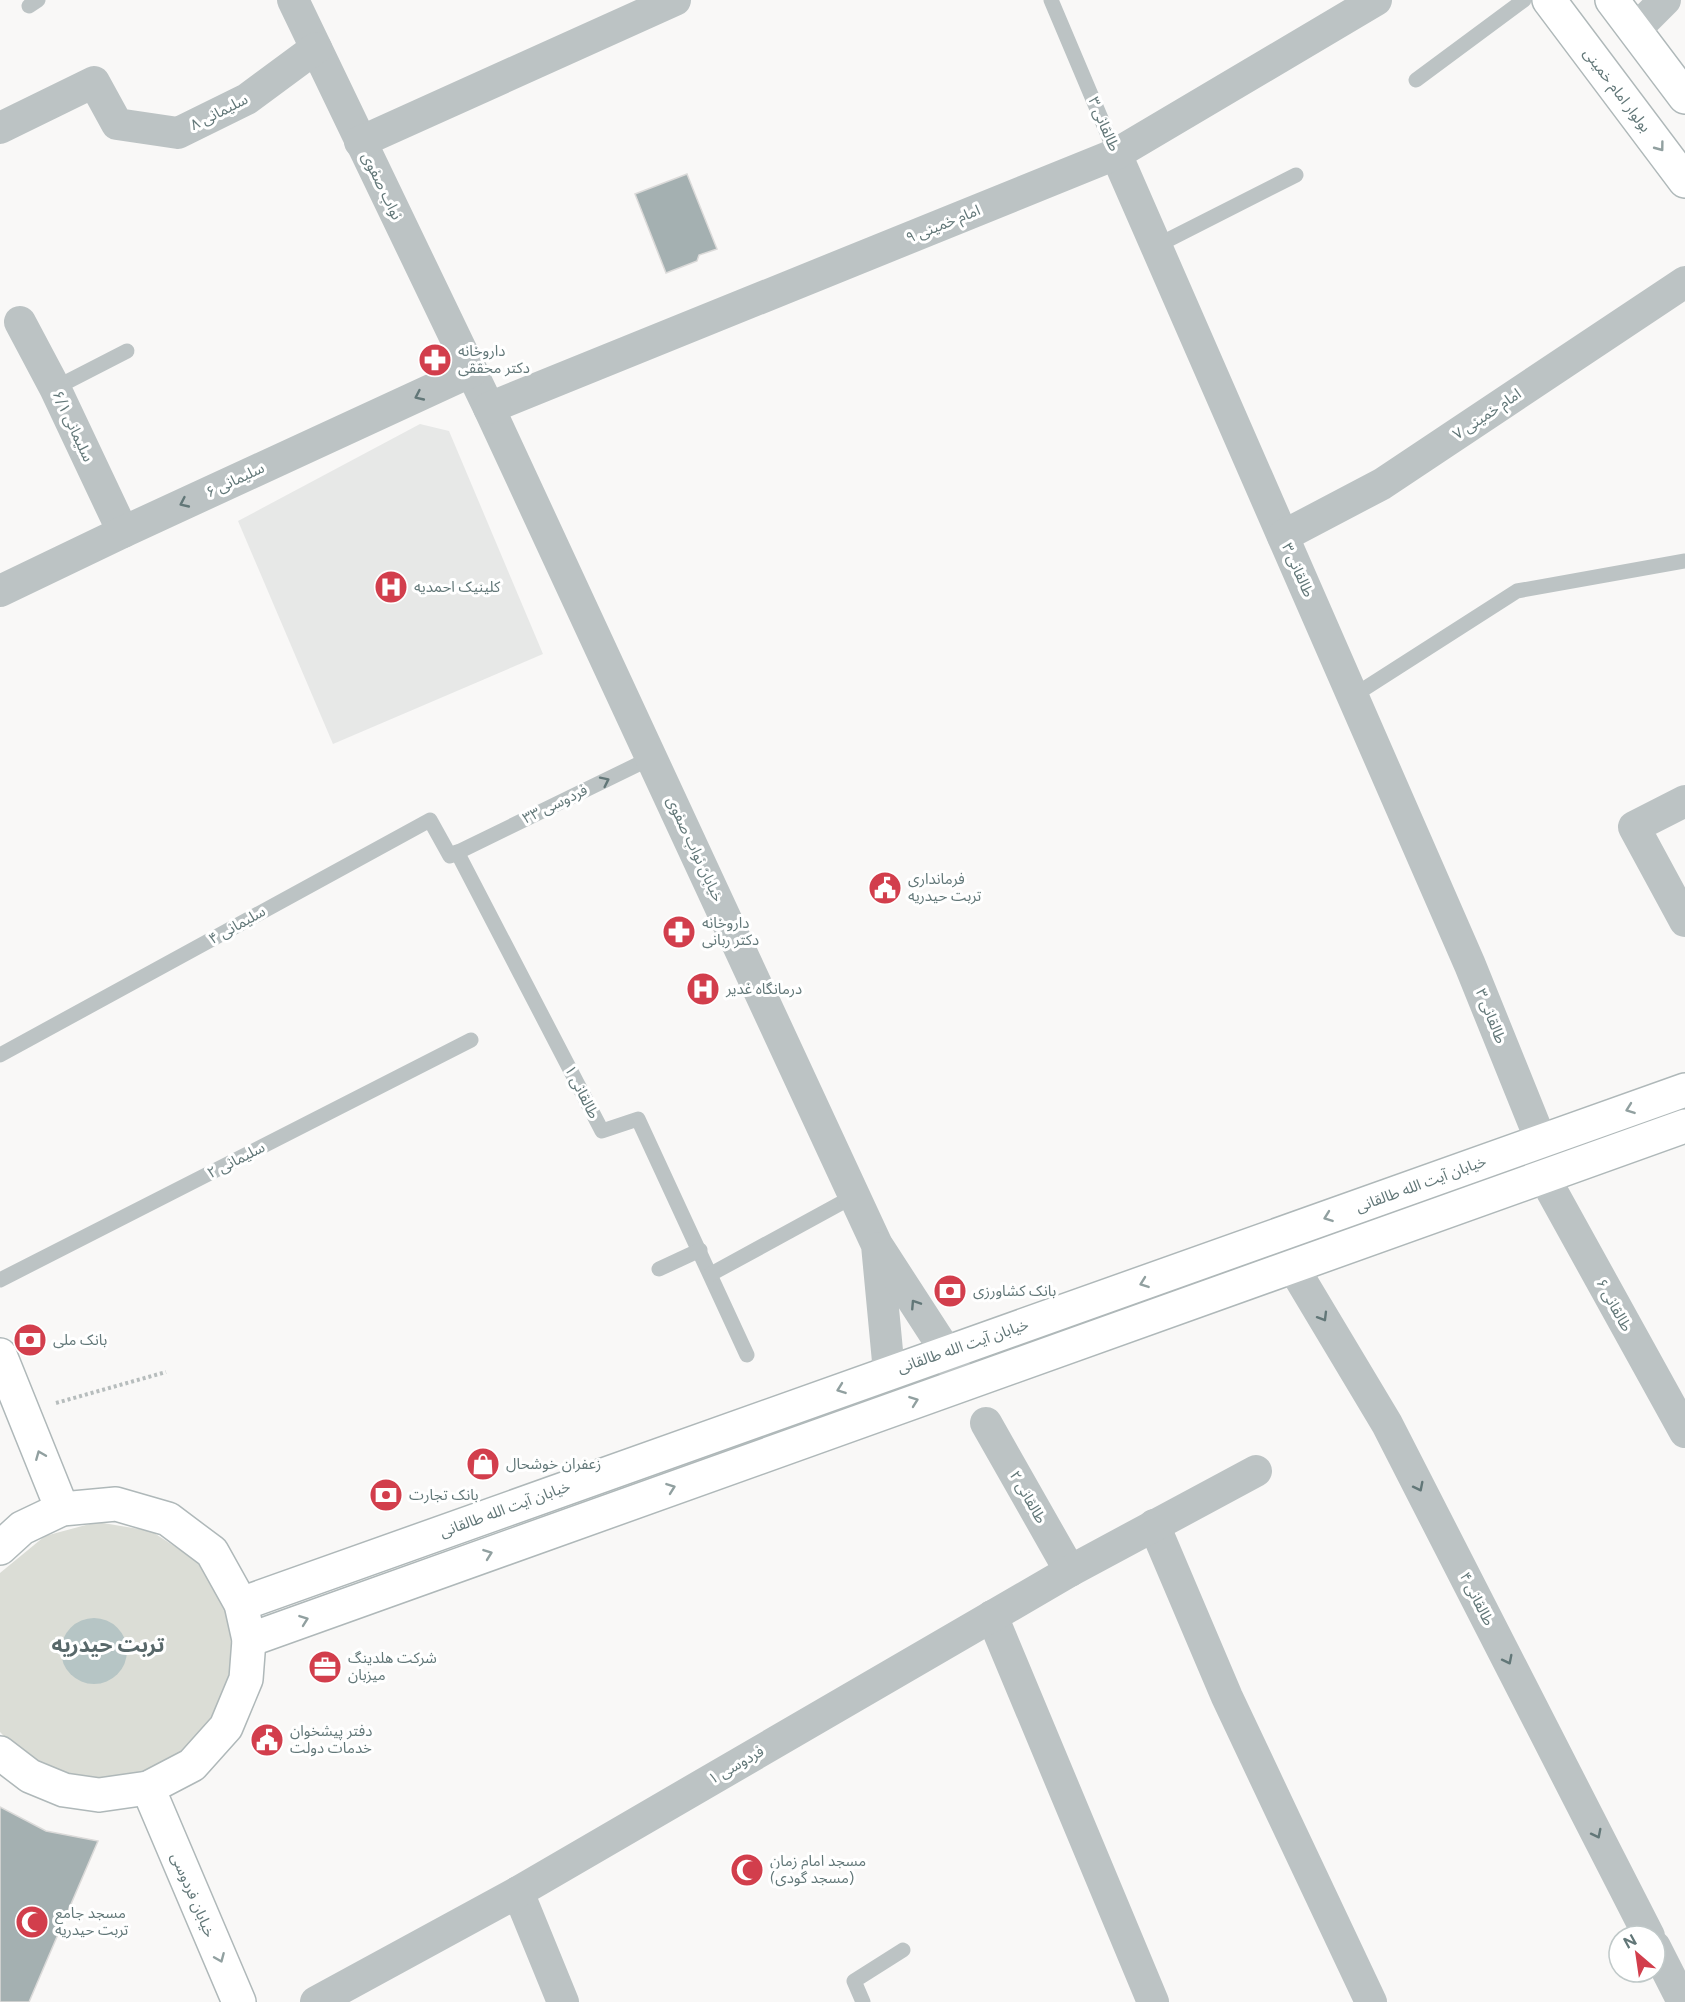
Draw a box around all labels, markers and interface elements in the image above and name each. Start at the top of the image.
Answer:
street label: بولوار امام خمینی [1578,44,1655,137]
street label: سلیمانی ۸ [187,90,251,134]
street label: طالقانی ۳ [1084,94,1124,154]
one-way arrow [1652,141,1663,152]
street label: نواب صفوی [358,149,406,223]
street label: امام خمینی ۹ [903,201,983,249]
pharmacy icon: داروخانه دکتر محققی [417,342,453,378]
place label: داروخانه دکتر محققی [458,342,530,377]
street label: امام خمینی ۷ [1449,385,1526,445]
street label: سلیمانی ۶/۱ [49,387,97,465]
one-way arrow [414,388,425,400]
street label: سلیمانی ۶ [203,459,267,501]
one-way arrow [180,496,191,508]
street label: طالقانی ۳ [1278,540,1318,600]
hospital icon: کلینیک احمدیه [373,569,409,605]
place label: کلینیک احمدیه [414,578,501,596]
one-way arrow [598,776,609,788]
street label: فردوسی ۳۳ [520,780,591,827]
street label: خیابان نواب صفوی [663,794,727,905]
public building icon: فرمانداری تربت حیدریه [867,870,903,906]
place label: فرمانداری تربت حیدریه [908,870,981,905]
street label: سلیمانی ۴ [205,902,269,948]
pharmacy icon: داروخانه دکتر ربانی [661,914,697,950]
place label: داروخانه دکتر ربانی [702,914,759,949]
hospital icon: درمانگاه غدیر [685,971,721,1007]
place label: درمانگاه غدیر [725,980,802,998]
street label: طالقانی ۳ [1472,986,1510,1046]
street label: طالقانی ۱ [561,1062,603,1122]
one-way arrow [1625,1102,1636,1115]
street label: سلیمانی ۲ [204,1138,268,1182]
street label: خیابان آیت الله طالقانی [1353,1152,1489,1216]
one-way arrow [1323,1210,1333,1223]
bank icon: بانک کشاورزی [932,1273,968,1309]
one-way arrow [1139,1275,1150,1288]
street label: طالقانی ۶ [1592,1275,1636,1335]
place label: بانک کشاورزی [973,1282,1056,1300]
one-way arrow [911,1300,923,1310]
one-way arrow [1316,1311,1328,1321]
street label: خیابان آیت الله طالقانی [895,1315,1031,1377]
bank icon: بانک ملی [12,1322,48,1358]
place label: بانک ملی [53,1331,107,1349]
one-way arrow [836,1382,847,1395]
one-way arrow [908,1396,919,1409]
shop icon: زعفران خوشحال [465,1446,501,1482]
one-way arrow [35,1450,48,1461]
place label: زعفران خوشحال [506,1455,601,1473]
street label: طالقانی ۲ [1006,1468,1050,1526]
bank icon: بانک تجارت [368,1477,404,1513]
street label: خیابان آیت الله طالقانی [437,1477,573,1541]
one-way arrow [1412,1480,1423,1491]
one-way arrow [665,1483,676,1496]
place label: بانک تجارت [409,1486,479,1504]
one-way arrow [482,1549,493,1561]
street label: طالقانی ۴ [1456,1569,1498,1629]
one-way arrow [298,1614,309,1627]
district label: تربت حیدریه [52,1632,165,1657]
office icon: شرکت هلدینگ میزبان [307,1649,343,1685]
place label: شرکت هلدینگ میزبان [348,1649,437,1684]
one-way arrow [1501,1654,1512,1664]
public building icon: دفتر پیشخوان خدمات دولت [249,1722,285,1758]
place label: دفتر پیشخوان خدمات دولت [290,1722,372,1757]
street label: فردوسی ۱ [705,1742,767,1788]
one-way arrow [1590,1827,1601,1838]
street label: خیابان فردوسی [167,1850,219,1940]
mosque icon: مسجد امام زمان (مسجد گودی) [729,1852,765,1888]
place label: مسجد امام زمان (مسجد گودی) [770,1852,866,1887]
mosque icon: مسجد جامع تربت حیدریه [14,1904,50,1940]
place label: مسجد جامع تربت حیدریه [55,1904,128,1939]
north arrow [1607,1924,1667,1984]
text: N [1620,1930,1640,1953]
one-way arrow [213,1951,225,1962]

